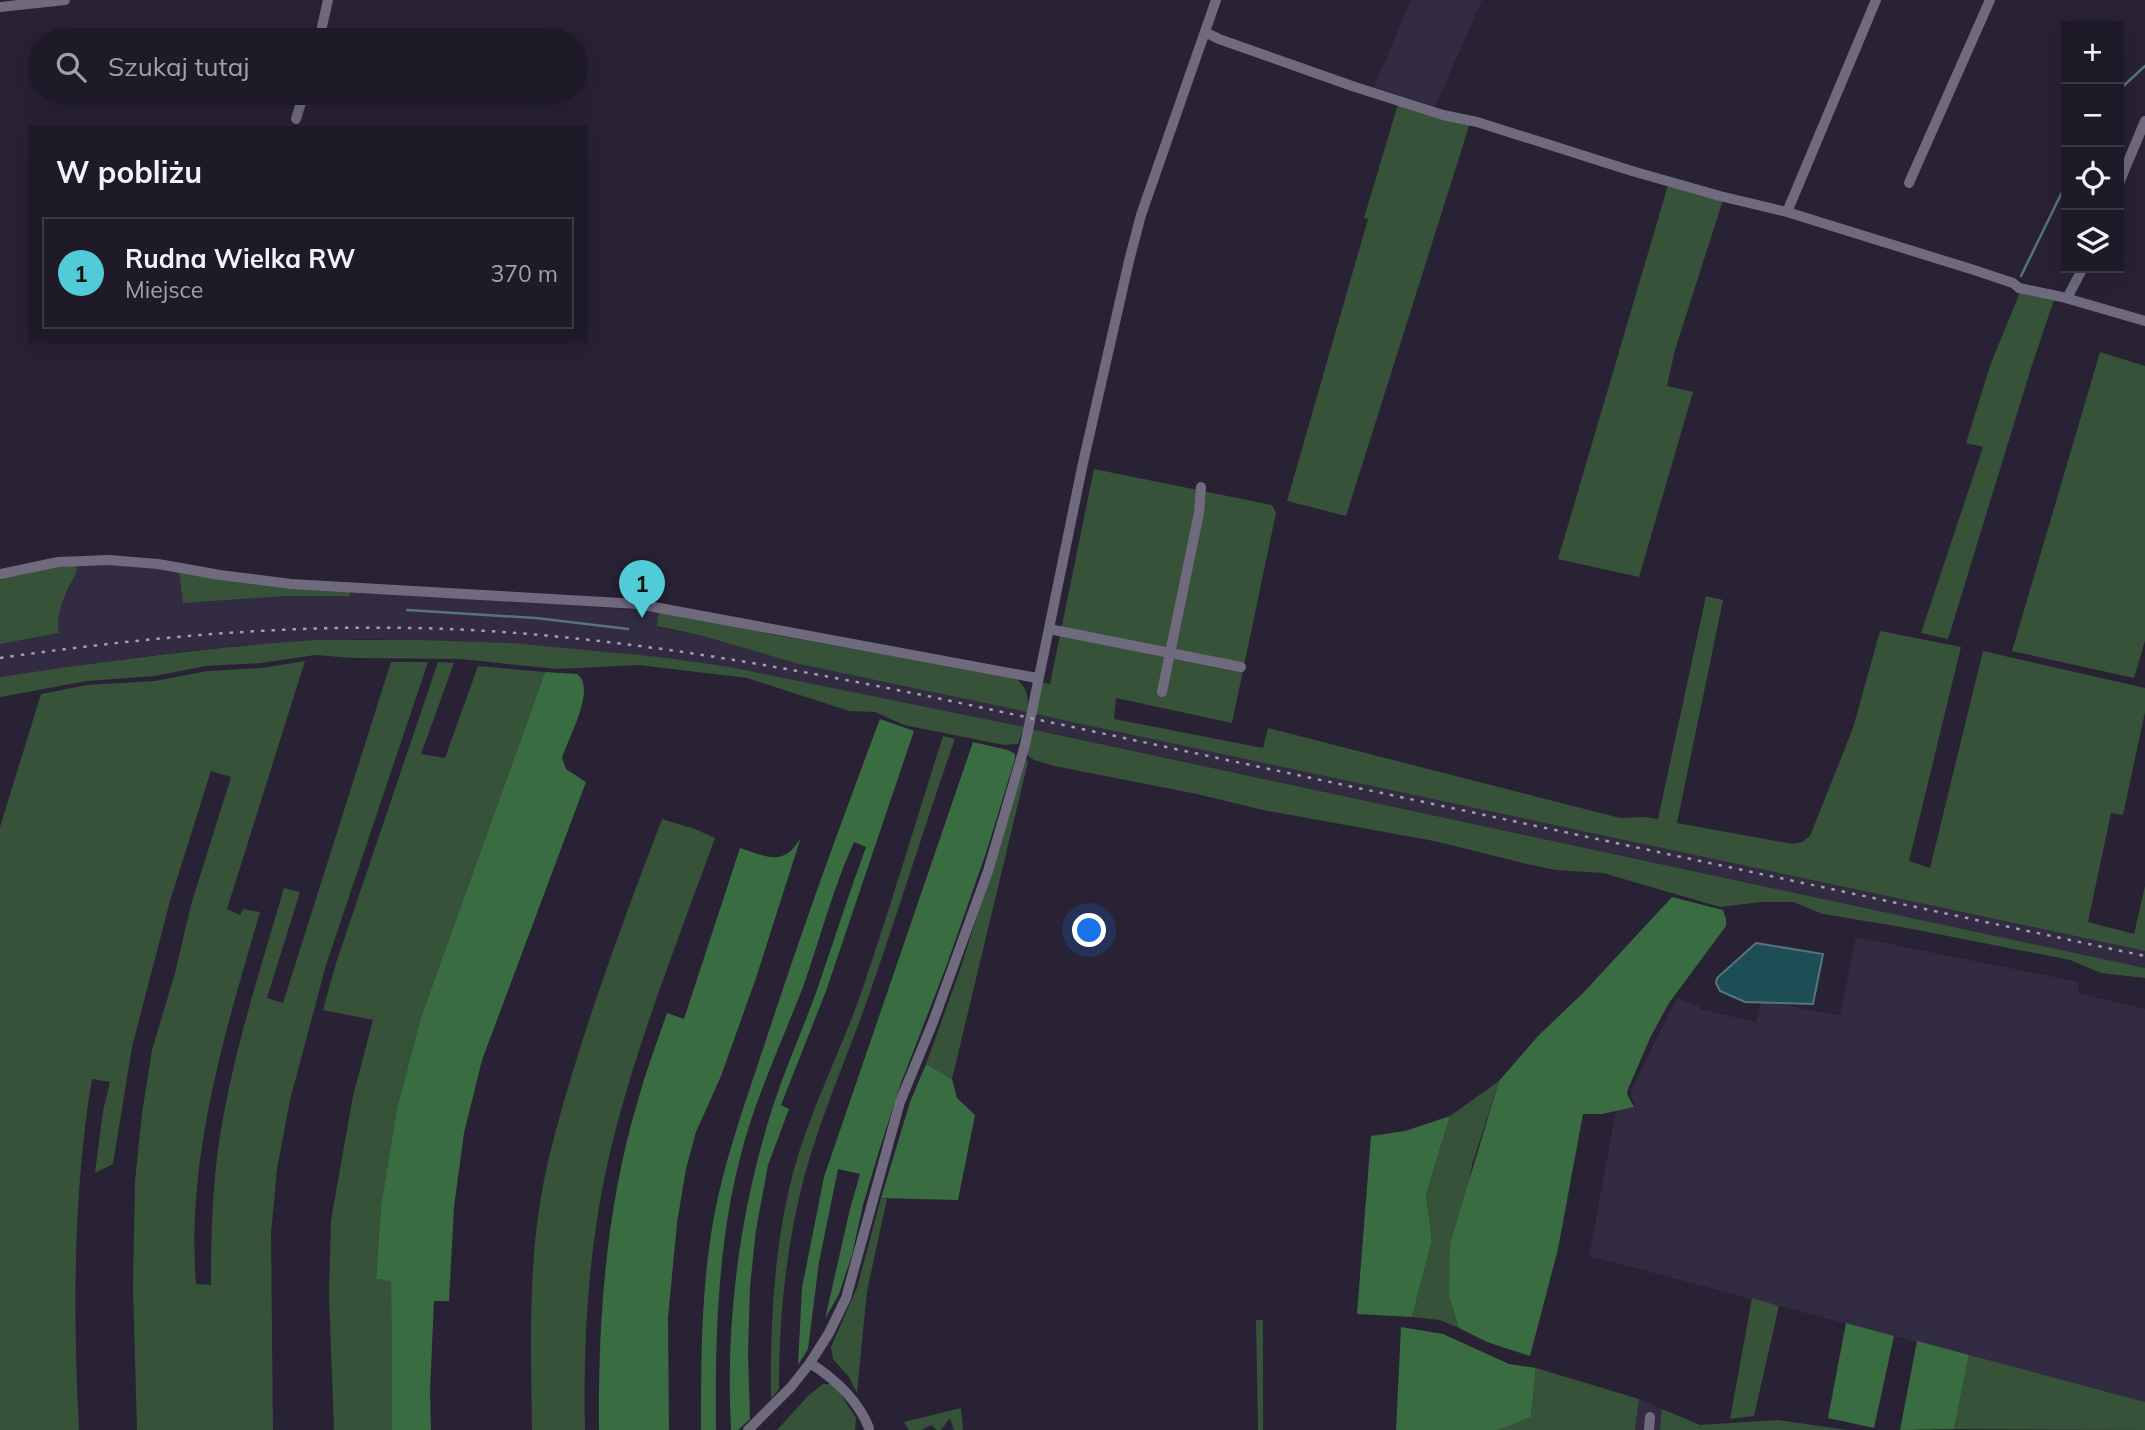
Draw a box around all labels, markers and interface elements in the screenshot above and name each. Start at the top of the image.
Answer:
map controls [2061,21,2124,273]
button: + [2061,21,2124,84]
search box [28,28,588,105]
icon: search [52,48,90,86]
text: Szukaj tutaj [108,50,250,83]
button: − [2061,84,2124,147]
button: locate [2061,147,2124,210]
text: W pobliżu [56,153,202,191]
button: layers [2061,210,2124,273]
text: Rudna Wielka RW [125,242,355,275]
text: 1 [74,259,88,288]
text: 370 m [490,259,558,288]
text: Miejsce [125,275,203,304]
pin: 1 [619,560,665,618]
your location [1072,913,1106,947]

